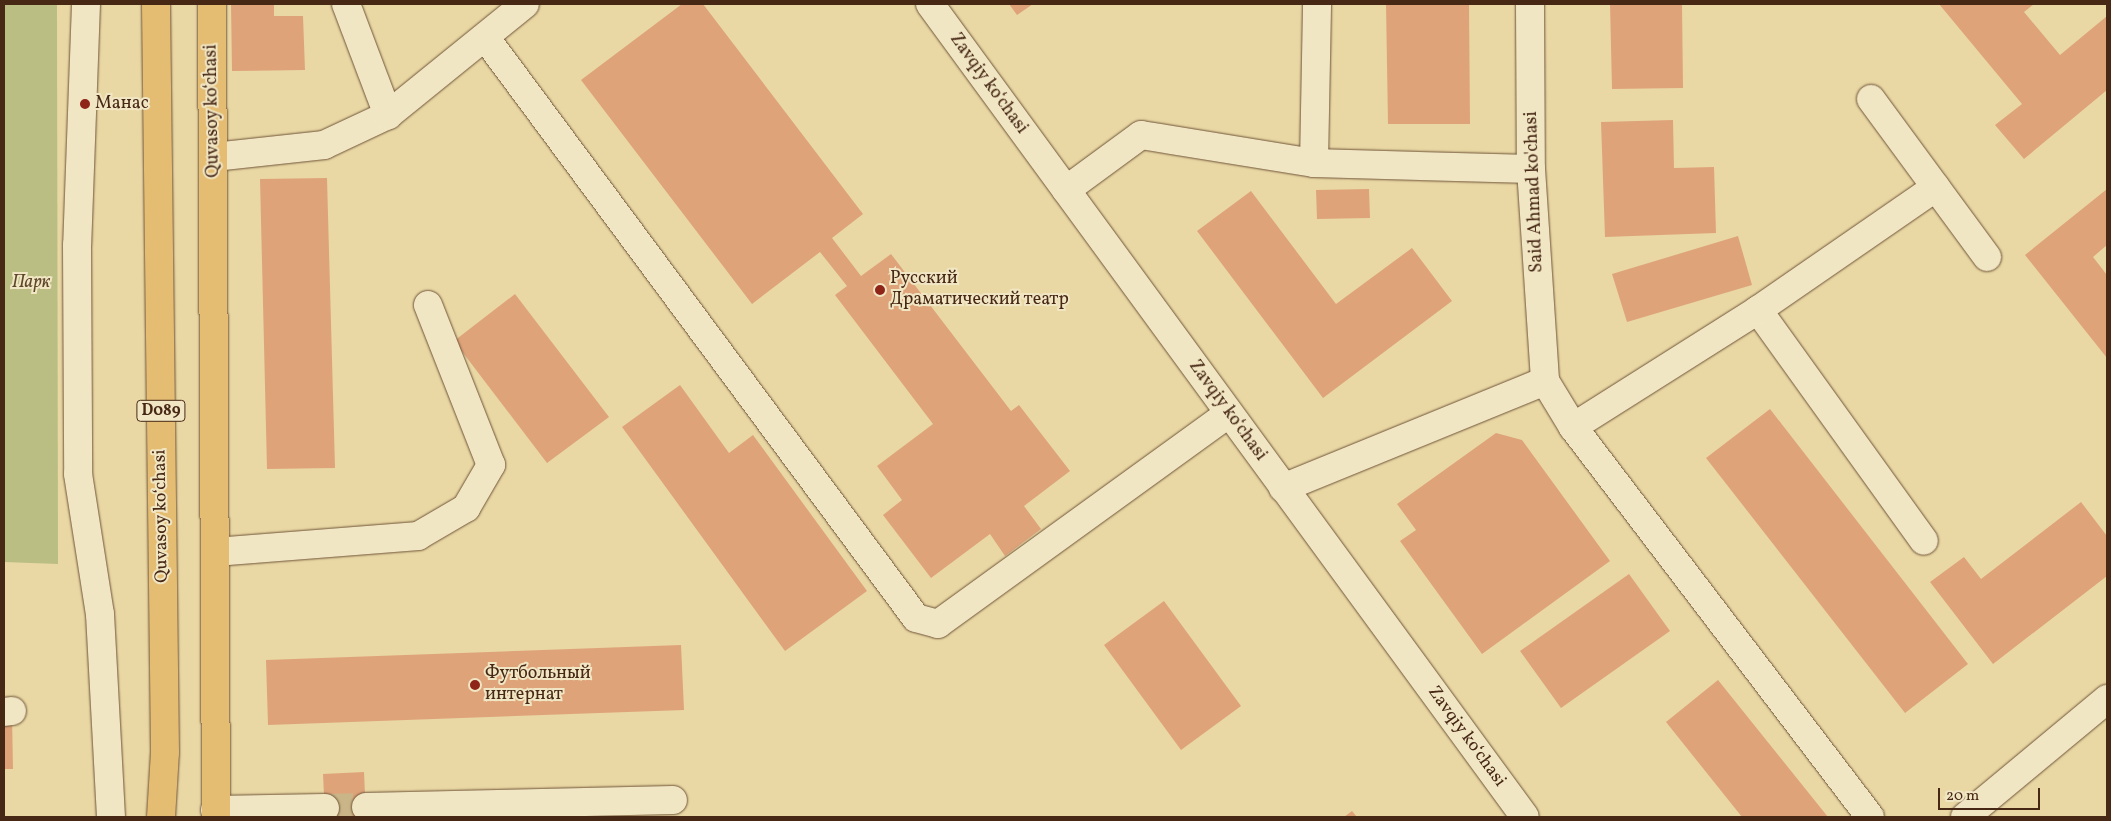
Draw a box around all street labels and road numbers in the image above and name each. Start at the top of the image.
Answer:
street label: Zavqiy koʻchasi [944,29,1032,139]
street label: Quvasoy koʻchasi [201,44,225,178]
street label: Said Ahmad ko'chasi [1521,111,1549,273]
street label: Zavqiy koʻchasi [1183,356,1271,466]
road number: D089 [136,398,186,424]
street label: Quvasoy koʻchasi [150,449,174,583]
street label: Zavqiy koʻchasi [1422,682,1510,792]

